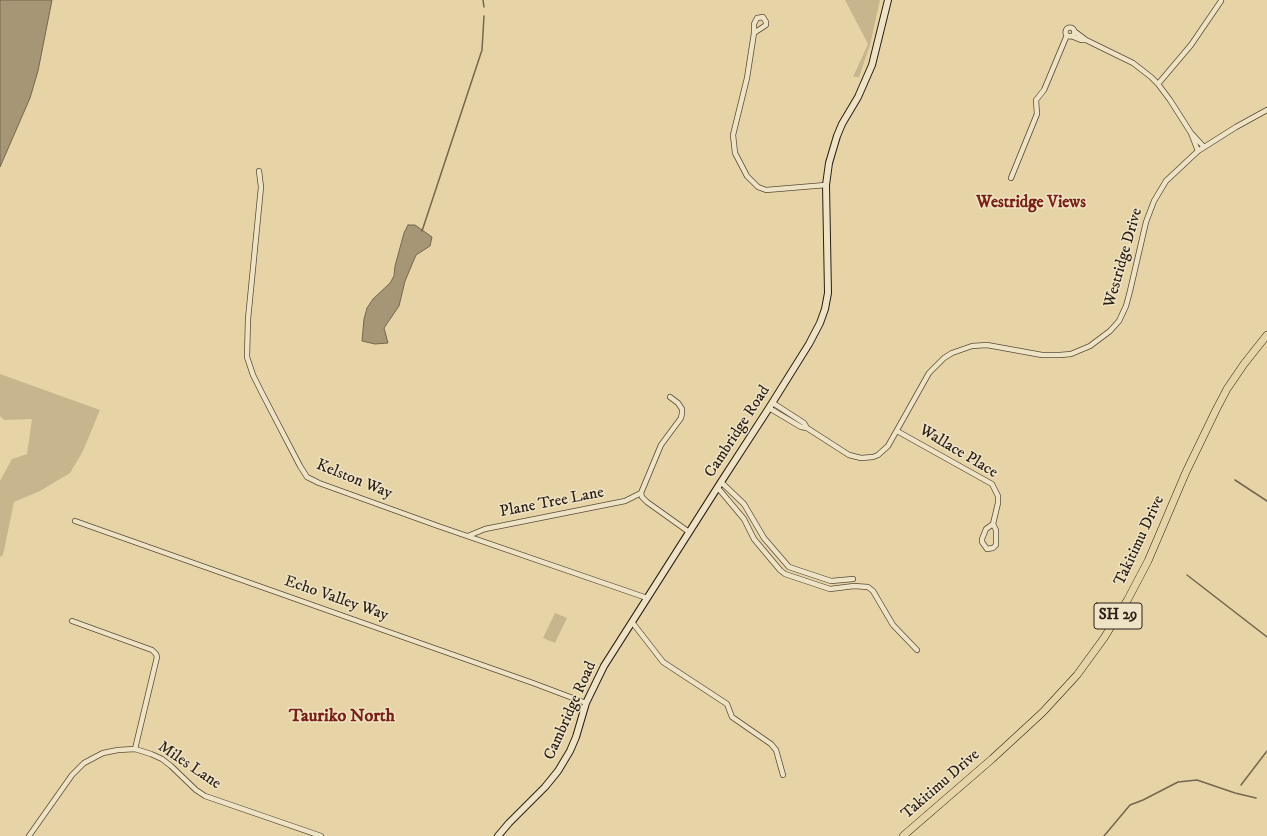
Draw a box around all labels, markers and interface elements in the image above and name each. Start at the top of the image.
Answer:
district label: Westridge Views [976,193,1086,213]
street label: Westridge Drive [1101,206,1147,310]
street label: Cambridge Road [701,382,775,482]
street label: Wallace Place [915,421,1001,483]
street label: Kelston Way [313,456,395,504]
street label: Plane Tree Lane [498,484,606,522]
street label: Takitimu Drive [1111,493,1169,589]
street label: Echo Valley Way [281,572,391,626]
road number: SH 29 [1094,603,1142,629]
street label: Cambridge Road [541,659,601,763]
district label: Tauriko North [289,706,395,728]
street label: Miles Lane [154,738,224,794]
street label: Takitimu Drive [898,746,984,824]

